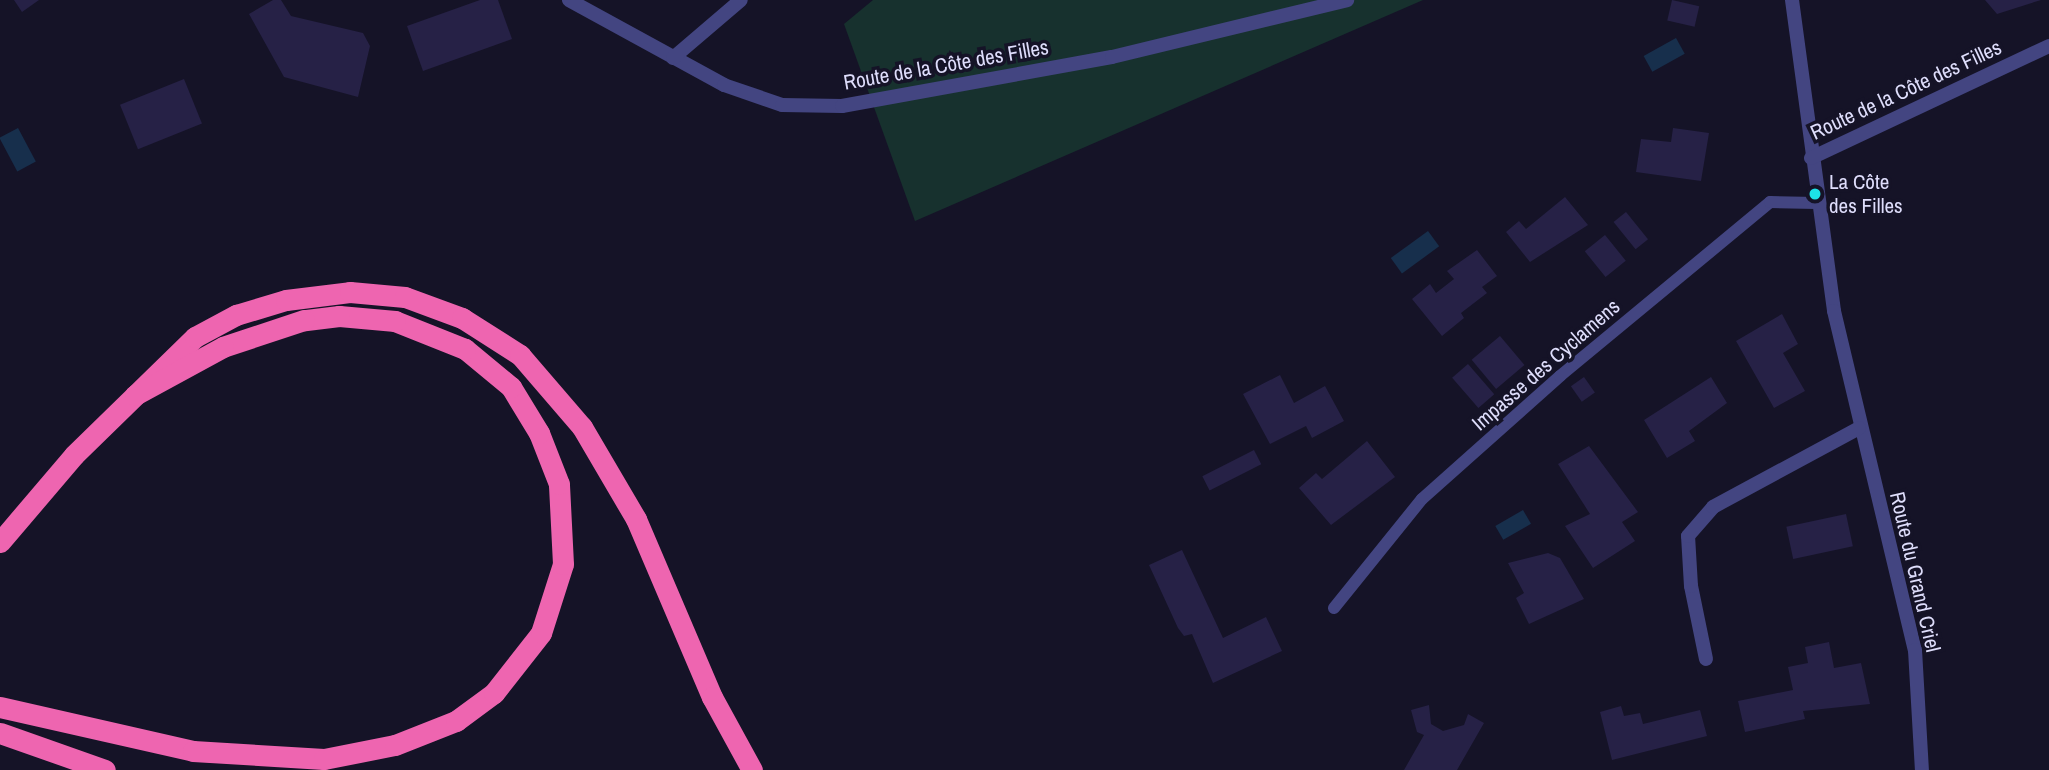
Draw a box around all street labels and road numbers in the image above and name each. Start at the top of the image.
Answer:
street label: Route de la Côte des Filles [842,35,1050,95]
street label: Route de la Côte des Filles [1807,35,2005,145]
street label: Impasse des Cyclamens [1467,294,1625,436]
street label: Route du Grand Criel [1884,489,1946,655]

